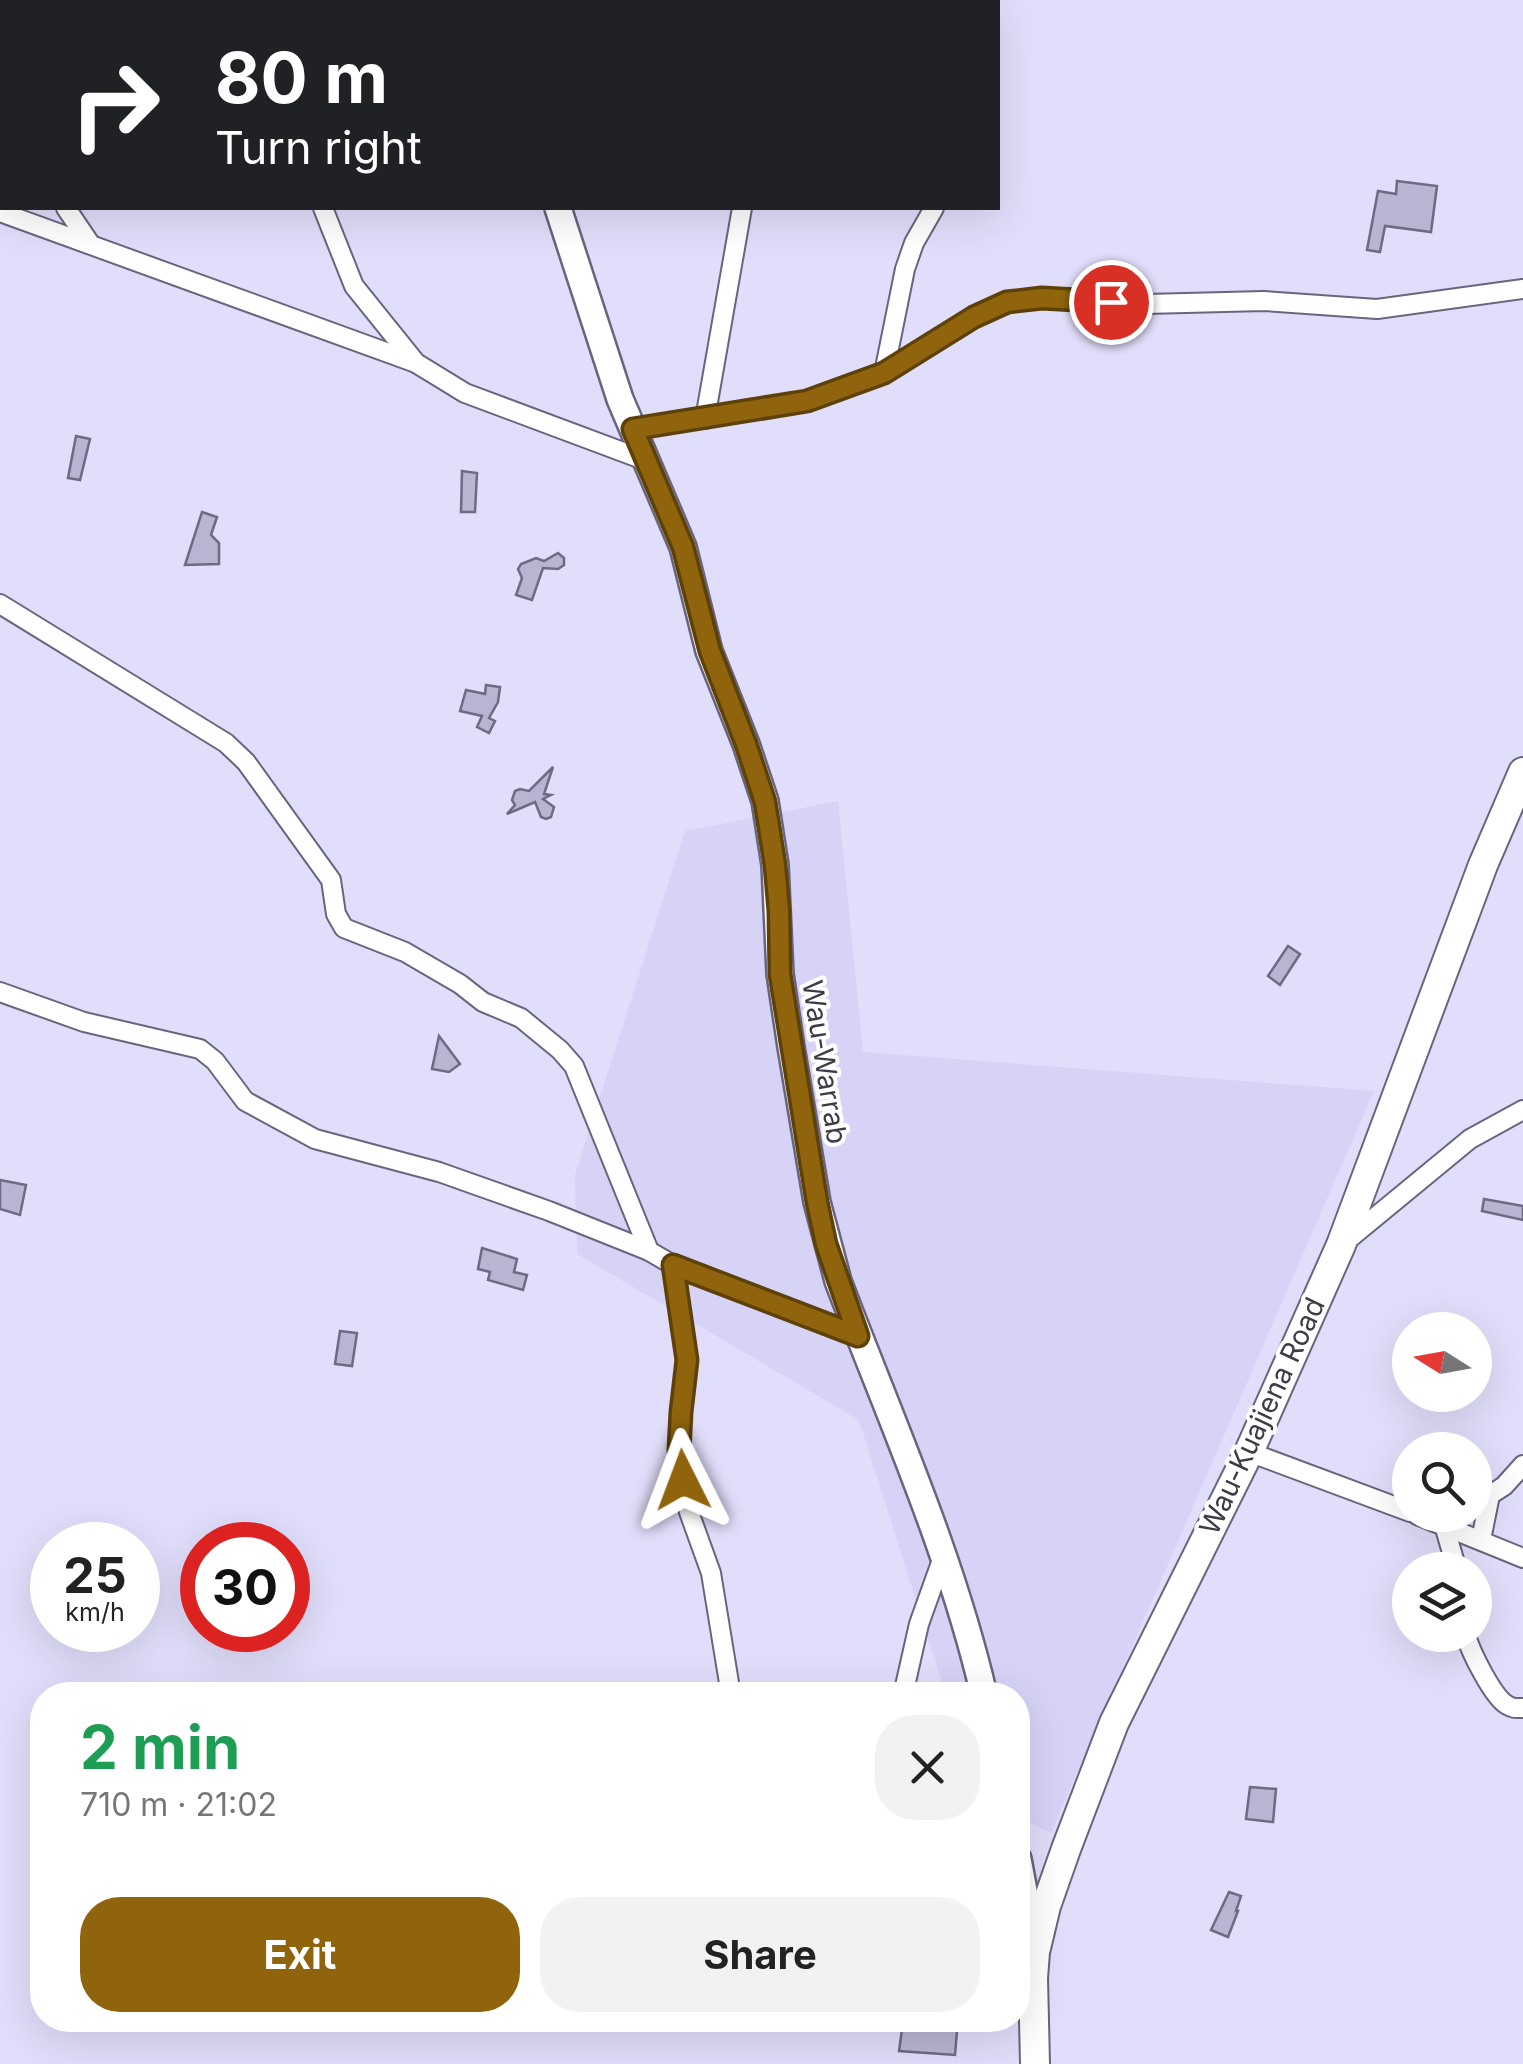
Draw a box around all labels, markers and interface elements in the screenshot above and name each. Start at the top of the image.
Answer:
text: 80 m [215,35,388,120]
icon: right [50,40,180,170]
text: Turn right [215,120,422,175]
pin [1069,260,1154,345]
icon: arrive [1084,275,1139,330]
street label: Wau-Warrab [795,978,855,1146]
street label: Wau-Kuajiena Road [1192,1292,1332,1540]
north arrow [1392,1312,1492,1412]
map controls [1392,1312,1492,1652]
position arrow [631,1428,735,1532]
button: search [1392,1432,1492,1532]
speed limit sign: 30 [180,1522,310,1652]
text: 25 [63,1545,127,1605]
button: layers [1392,1552,1492,1652]
text: km/h [65,1597,125,1627]
text: 2 min [80,1711,240,1783]
button: close [875,1715,980,1820]
text: 710 m · 21:02 [80,1785,277,1824]
button: Exit [80,1897,520,2012]
button: Share [540,1897,980,2012]

